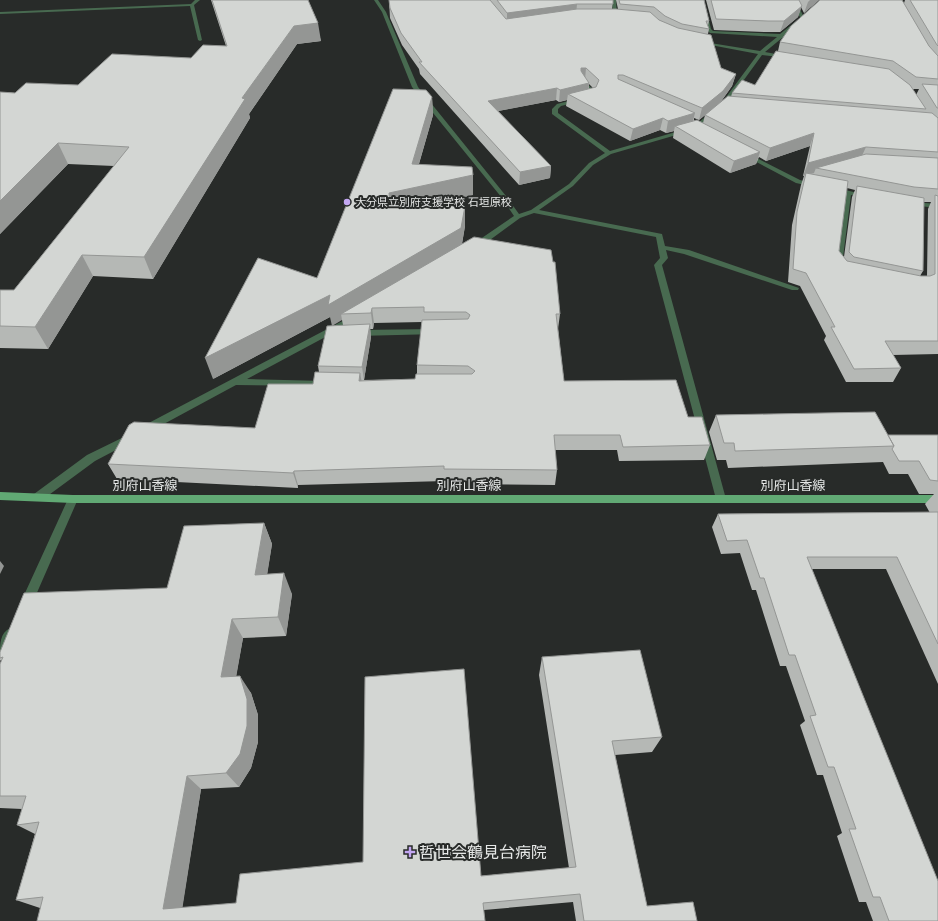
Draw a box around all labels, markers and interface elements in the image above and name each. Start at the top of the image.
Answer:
place label: 大分県立別府支援学校 石垣原校 [355,196,512,209]
marker: 大分県立別府支援学校 石垣原校 [342,197,352,207]
street label: 別府山香線 [112,478,178,493]
street label: 別府山香線 [436,478,502,493]
street label: 別府山香線 [760,478,826,493]
place label: 哲世会鶴見台病院 [419,843,547,862]
marker: 哲世会鶴見台病院 [404,846,416,858]

